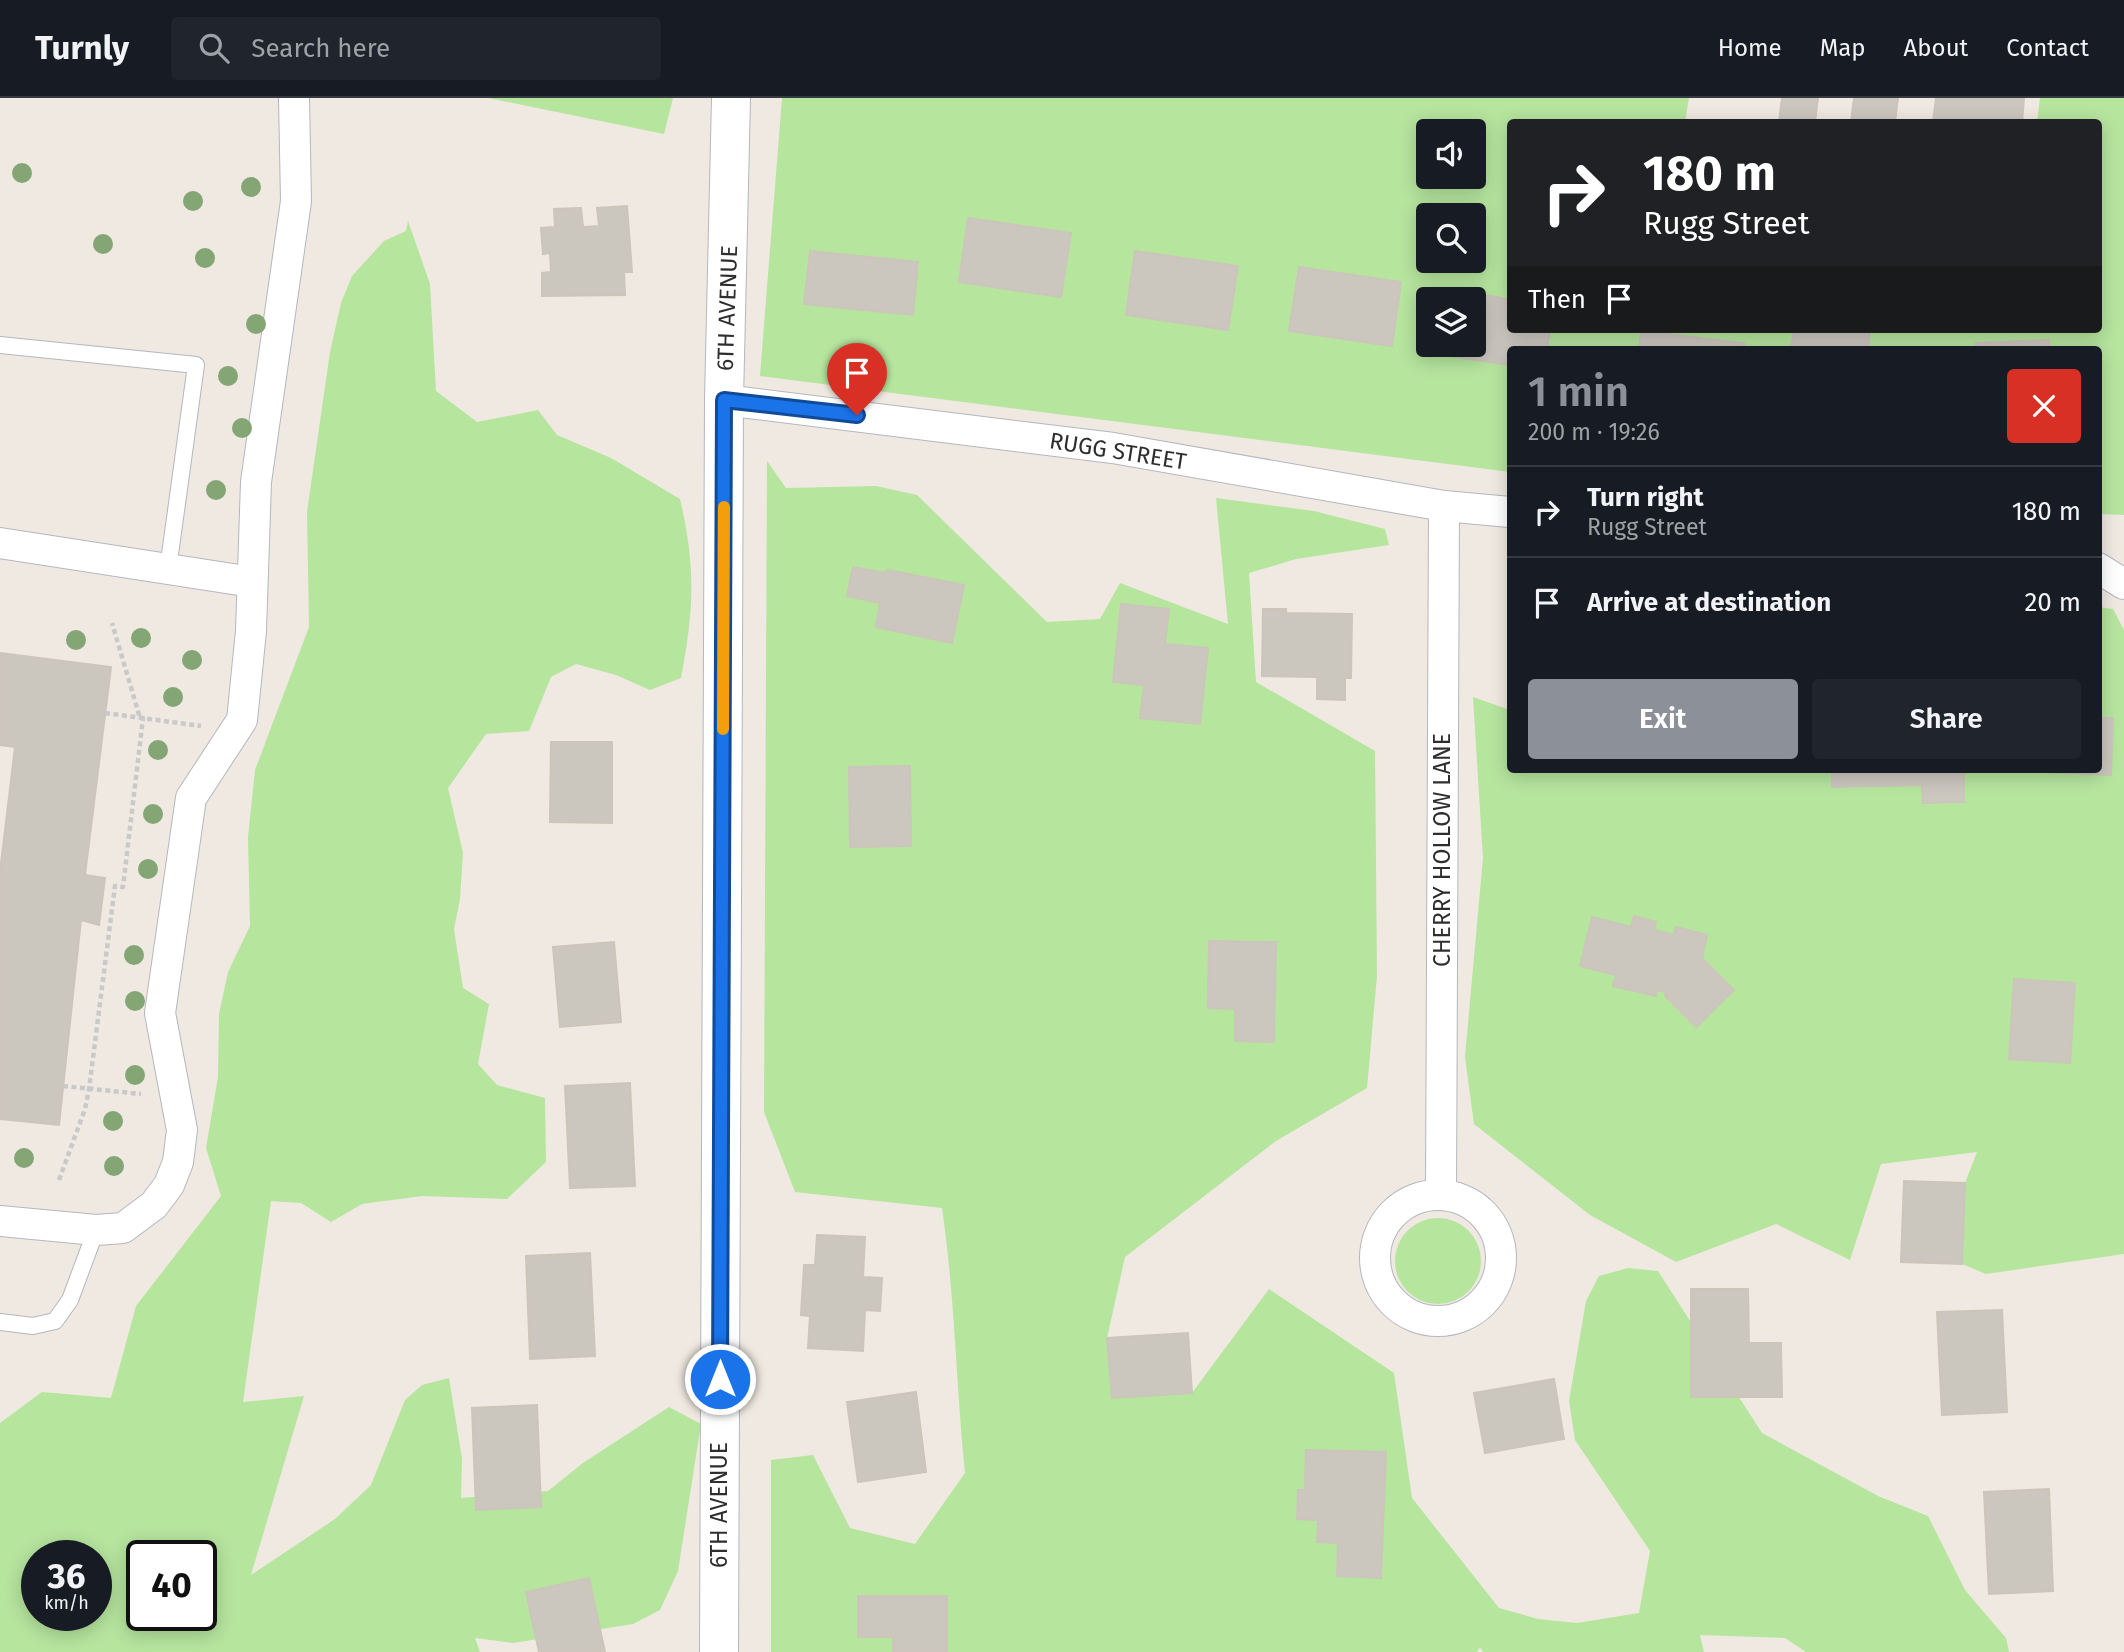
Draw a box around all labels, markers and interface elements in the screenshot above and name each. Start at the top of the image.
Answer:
search box [171,17,661,80]
text: Turnly [35,28,129,68]
icon: search [195,29,233,67]
text: Search here [251,33,390,64]
text: Home [1718,34,1782,62]
text: Map [1820,34,1866,62]
text: About [1904,34,1968,62]
text: Contact [2006,34,2089,62]
map controls [1416,119,1486,357]
button: sound [1416,119,1486,189]
text: 180 m [1643,144,1776,203]
icon: right [1528,147,1619,238]
button: search [1416,203,1486,273]
text: Rugg Street [1643,204,1810,242]
street label: 6TH AVENUE [711,245,743,371]
icon: arrive [1600,280,1638,318]
text: Then [1528,284,1586,315]
button: layers [1416,287,1486,357]
pin [827,343,887,415]
icon: arrive [838,354,876,392]
text: 1 min [1528,367,1629,417]
button: close [2007,369,2081,443]
text: 200 m · 19:26 [1528,418,1660,446]
street label: RUGG STREET [1047,426,1189,476]
text: Turn right [1587,482,1704,513]
icon: right [1528,493,1566,531]
text: 180 m [2012,496,2081,527]
text: Rugg Street [1587,513,1707,541]
icon: arrive [1528,584,1566,622]
text: Arrive at destination [1587,587,1831,618]
text: 20 m [2024,587,2081,618]
button: Exit [1528,679,1798,759]
button: Share [1812,679,2081,759]
street label: CHERRY HOLLOW LANE [1428,733,1456,967]
position arrow [683,1342,757,1416]
street label: 6TH AVENUE [705,1442,733,1568]
speed limit sign: 40 [126,1540,217,1631]
text: 36 [48,1555,85,1597]
text: km/h [44,1592,89,1614]

